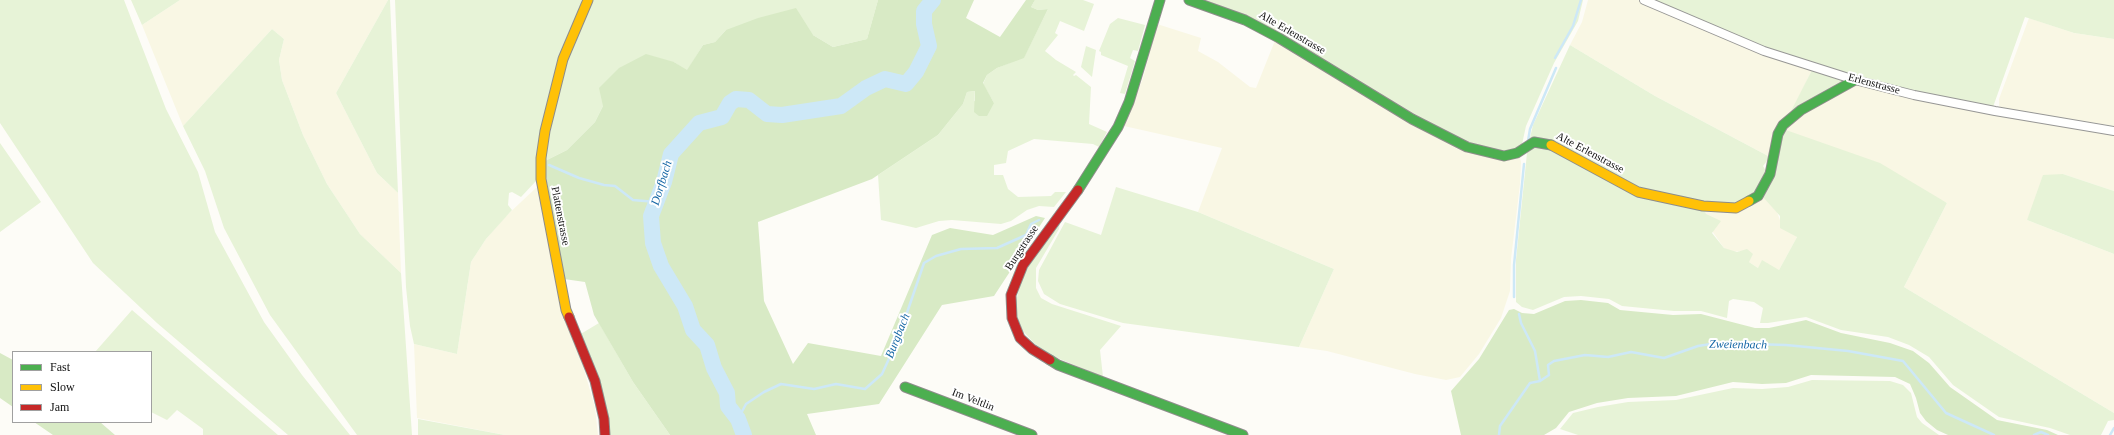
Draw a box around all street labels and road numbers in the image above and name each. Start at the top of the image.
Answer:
street label: Alte Erlenstrasse [1256,9,1328,57]
street label: Erlenstrasse [1847,71,1901,97]
street label: Alte Erlenstrasse [1554,130,1626,176]
street label: Plattenstrasse [548,185,572,247]
street label: Burgstrasse [1003,223,1041,273]
street label: Im Veltlin [950,386,996,414]

